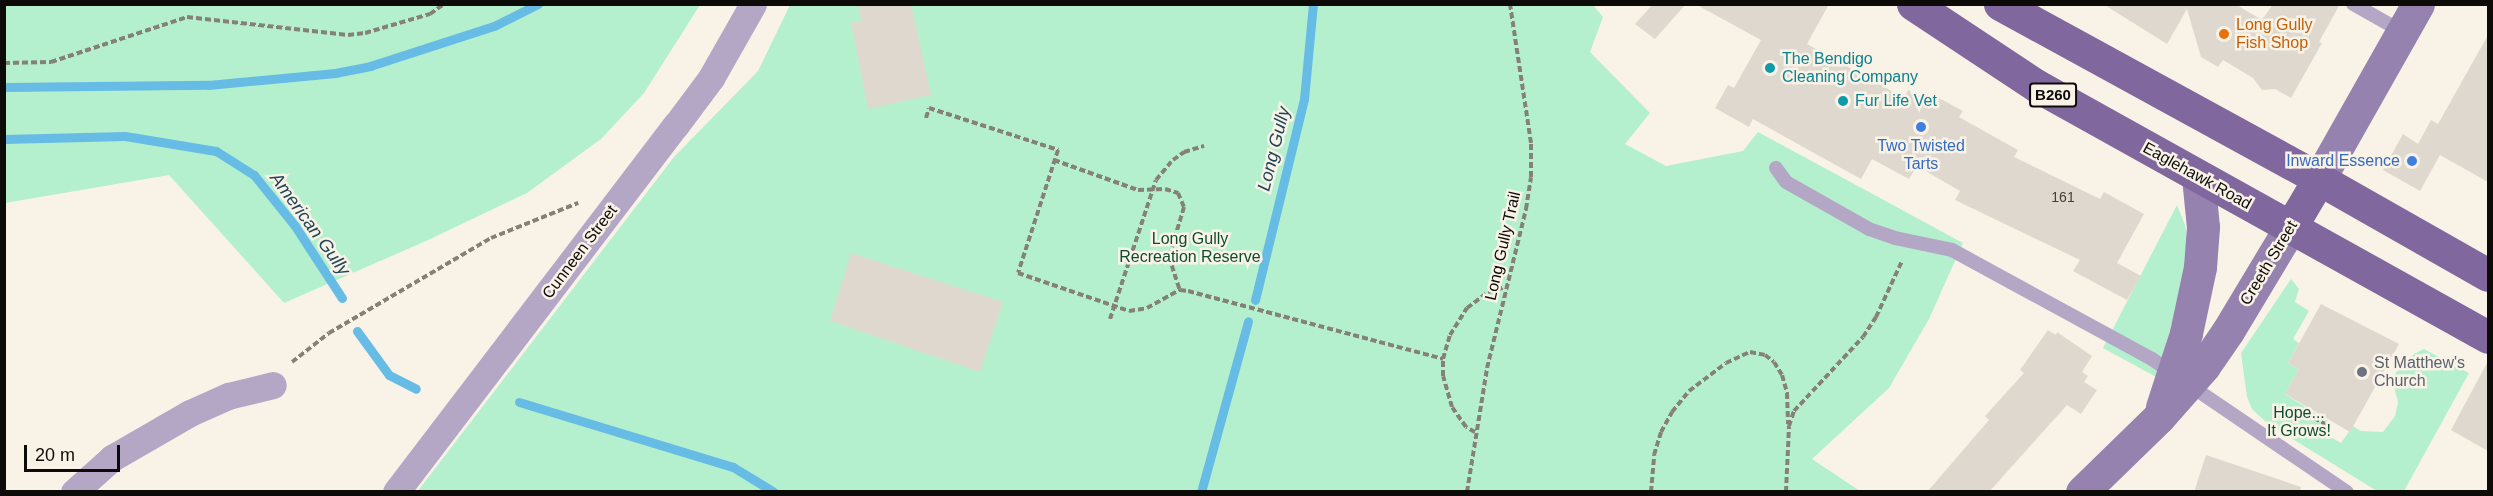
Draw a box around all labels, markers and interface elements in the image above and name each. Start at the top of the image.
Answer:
place label: Long Gully Fish Shop [2236,15,2312,53]
marker: Long Gully Fish Shop [2217,27,2231,41]
place label: The Bendigo Cleaning Company [1782,49,1918,87]
marker: The Bendigo Cleaning Company [1763,61,1777,75]
road number: B260 [2029,83,2077,107]
place label: Fur Life Vet [1855,91,1937,111]
marker: Fur Life Vet [1836,94,1850,108]
water label: Long Gully [1253,105,1295,193]
marker: Two Twisted Tarts [1914,120,1928,134]
place label: Two Twisted Tarts [1877,136,1965,174]
street label: Eaglehawk Road [2139,138,2255,214]
place label: Inward Essence [2286,151,2400,171]
marker: Inward Essence [2405,154,2419,168]
water label: American Gully [265,168,355,280]
house number: 161 [2051,189,2075,205]
street label: Long Gully Trail [1481,190,1525,302]
street label: Cunneen Street [539,201,621,303]
street label: Creeth Street [2236,217,2302,309]
park label: Long Gully Recreation Reserve [1119,229,1261,267]
place label: St Matthew's Church [2374,353,2465,391]
marker: St Matthew's Church [2355,365,2369,379]
park label: Hope... It Grows! [2267,403,2331,441]
scale bar [27,433,123,471]
text: 20 m [35,445,75,465]

